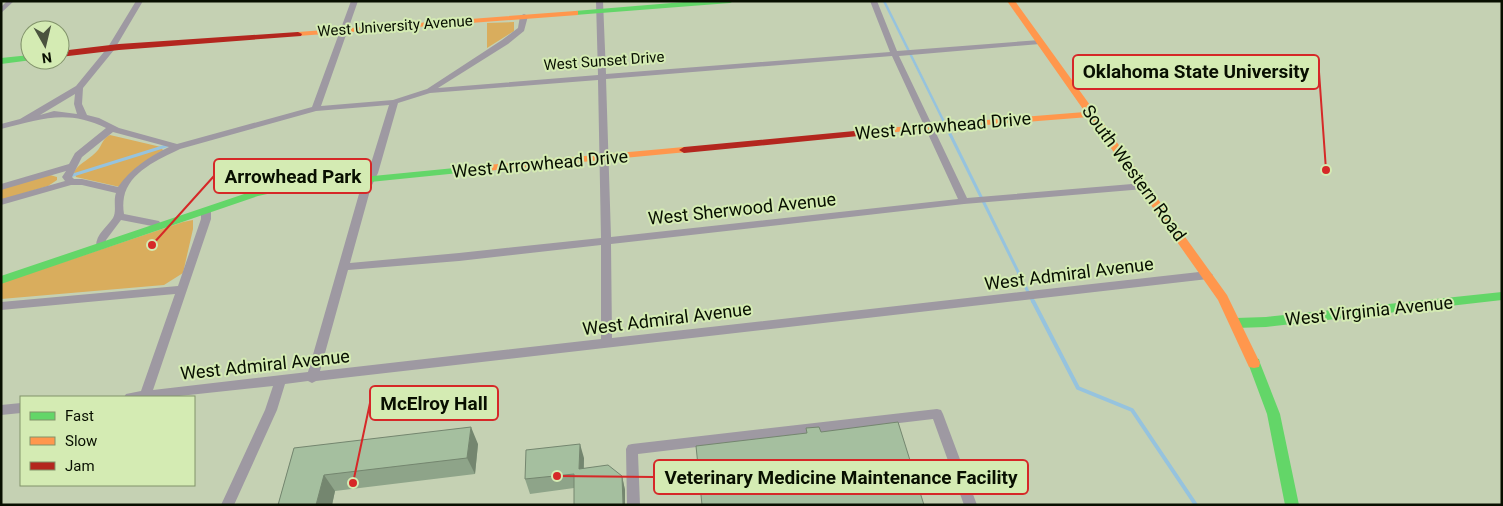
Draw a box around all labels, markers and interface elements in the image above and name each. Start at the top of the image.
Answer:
street label: West University Avenue [317,12,473,40]
north arrow [20,20,70,70]
street label: West Sunset Drive [543,48,665,74]
text: N [41,49,53,66]
callout: Oklahoma State University [1073,55,1319,89]
text: Oklahoma State University [1083,60,1310,83]
street label: South Western Road [1078,101,1191,245]
street label: West Arrowhead Drive [854,107,1032,144]
street label: West Arrowhead Drive [451,145,629,182]
callout: Arrowhead Park [214,159,371,193]
text: Arrowhead Park [225,165,362,188]
street label: West Sherwood Avenue [647,188,837,229]
street label: West Admiral Avenue [983,253,1155,294]
street label: West Virginia Avenue [1284,291,1454,330]
street label: West Admiral Avenue [581,298,753,339]
street label: West Admiral Avenue [179,345,351,384]
callout: McElroy Hall [370,386,498,420]
text: McElroy Hall [380,392,488,415]
legend [20,396,195,486]
text: Fast [65,407,94,425]
text: Slow [65,432,97,450]
text: Jam [65,457,95,475]
callout: Veterinary Medicine Maintenance Facility [654,460,1028,494]
text: Veterinary Medicine Maintenance Facility [664,466,1018,489]

